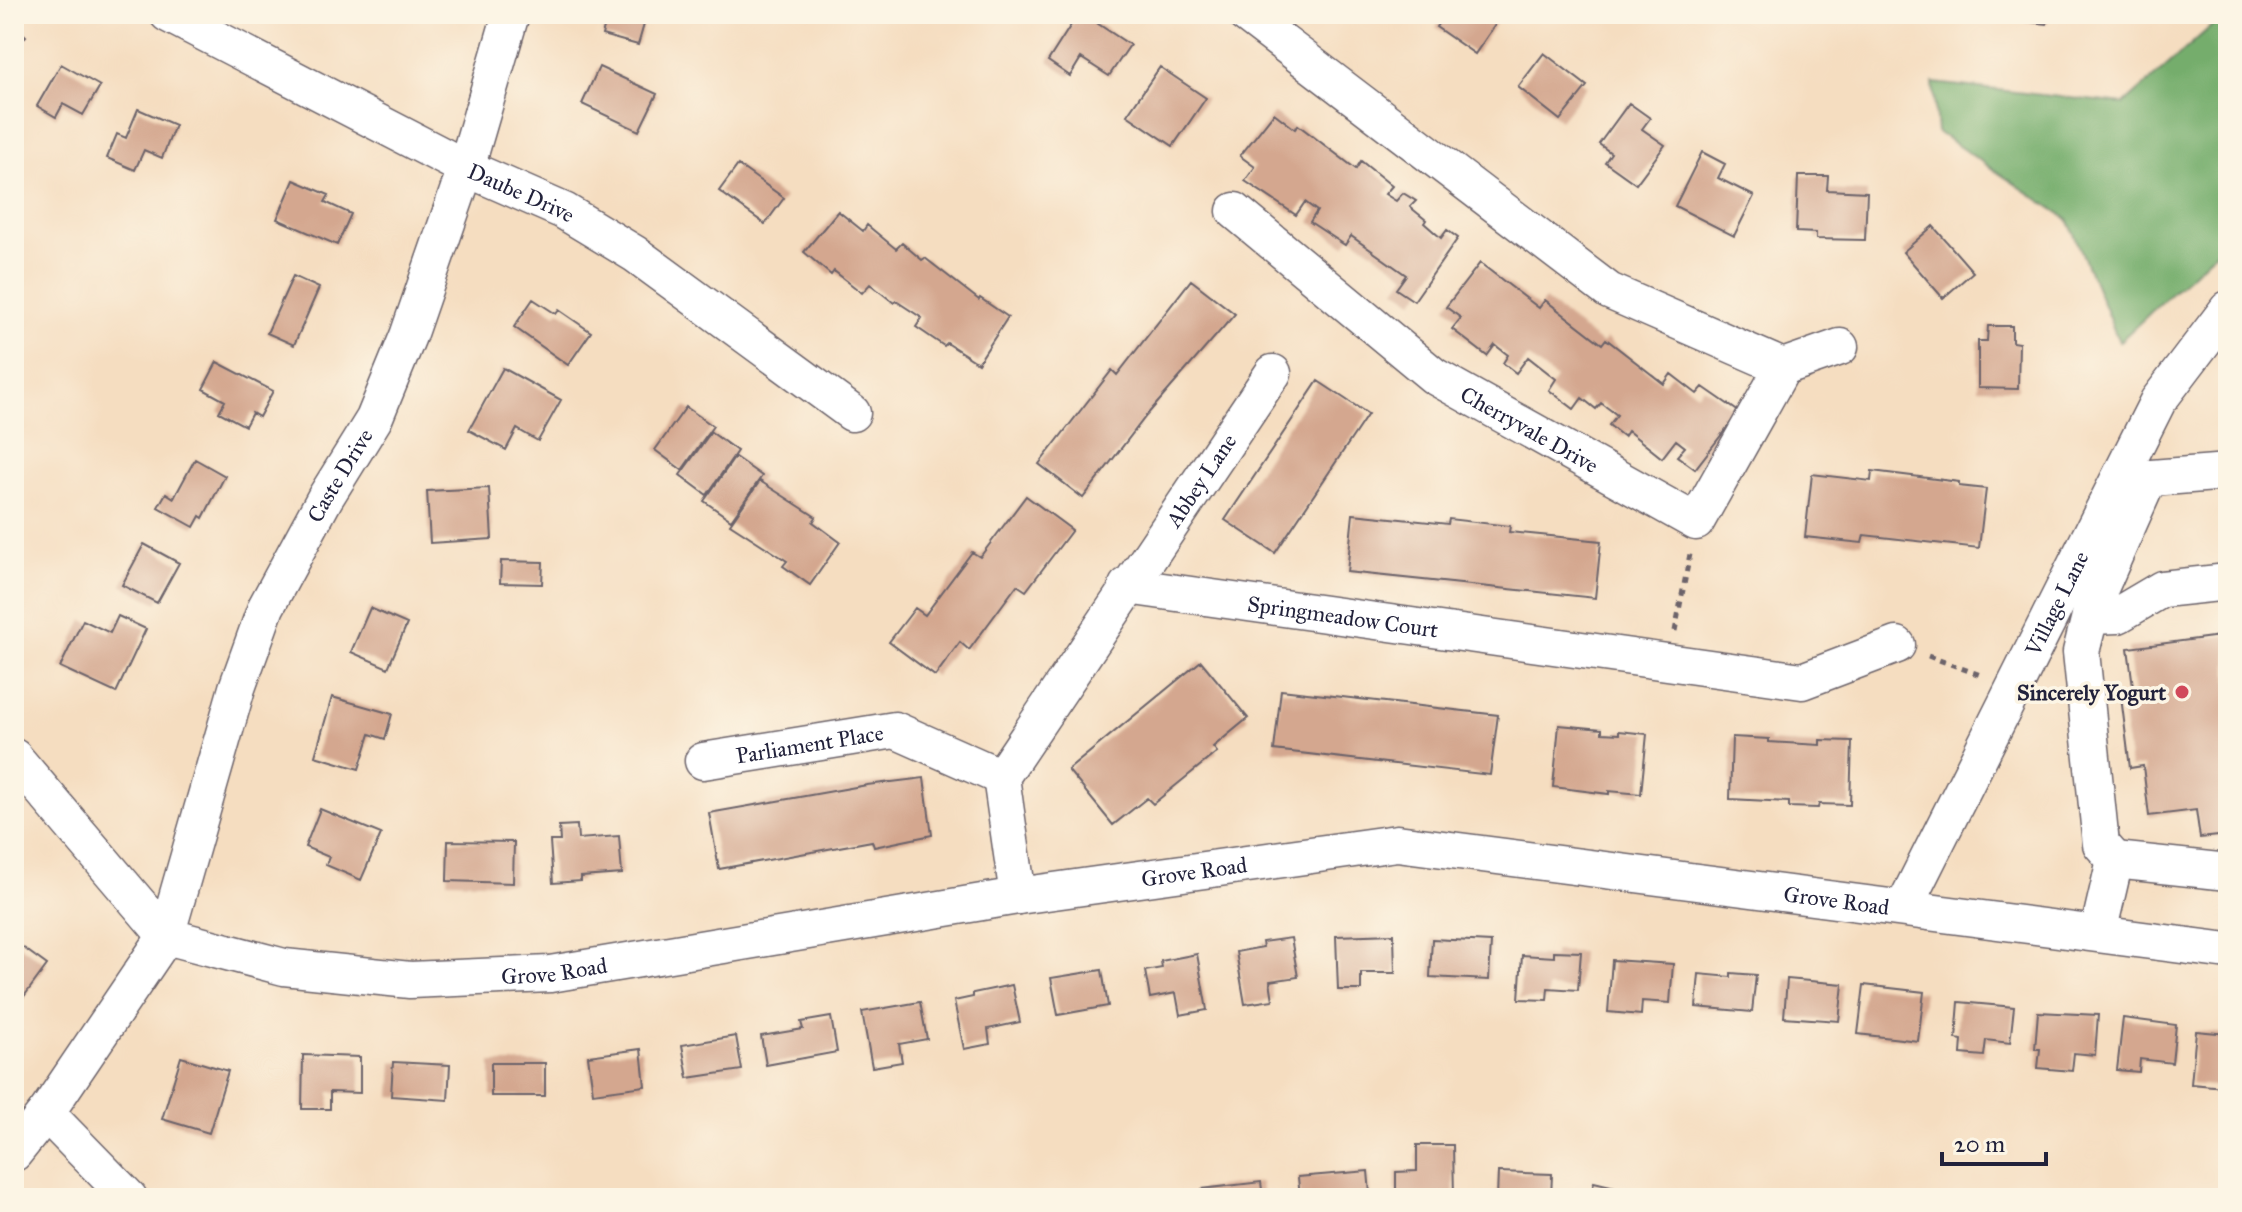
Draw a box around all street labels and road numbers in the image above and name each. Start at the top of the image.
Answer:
street label: Daube Drive [464,158,580,228]
street label: Cherryvale Drive [1456,381,1603,479]
street label: Caste Drive [301,424,379,527]
street label: Abbey Lane [1160,429,1242,533]
street label: Village Lane [2019,547,2094,661]
street label: Springmeadow Court [1246,590,1440,644]
street label: Parliament Place [734,719,886,769]
street label: Grove Road [1140,851,1249,893]
street label: Grove Road [1782,880,1891,921]
street label: Grove Road [501,952,609,990]

